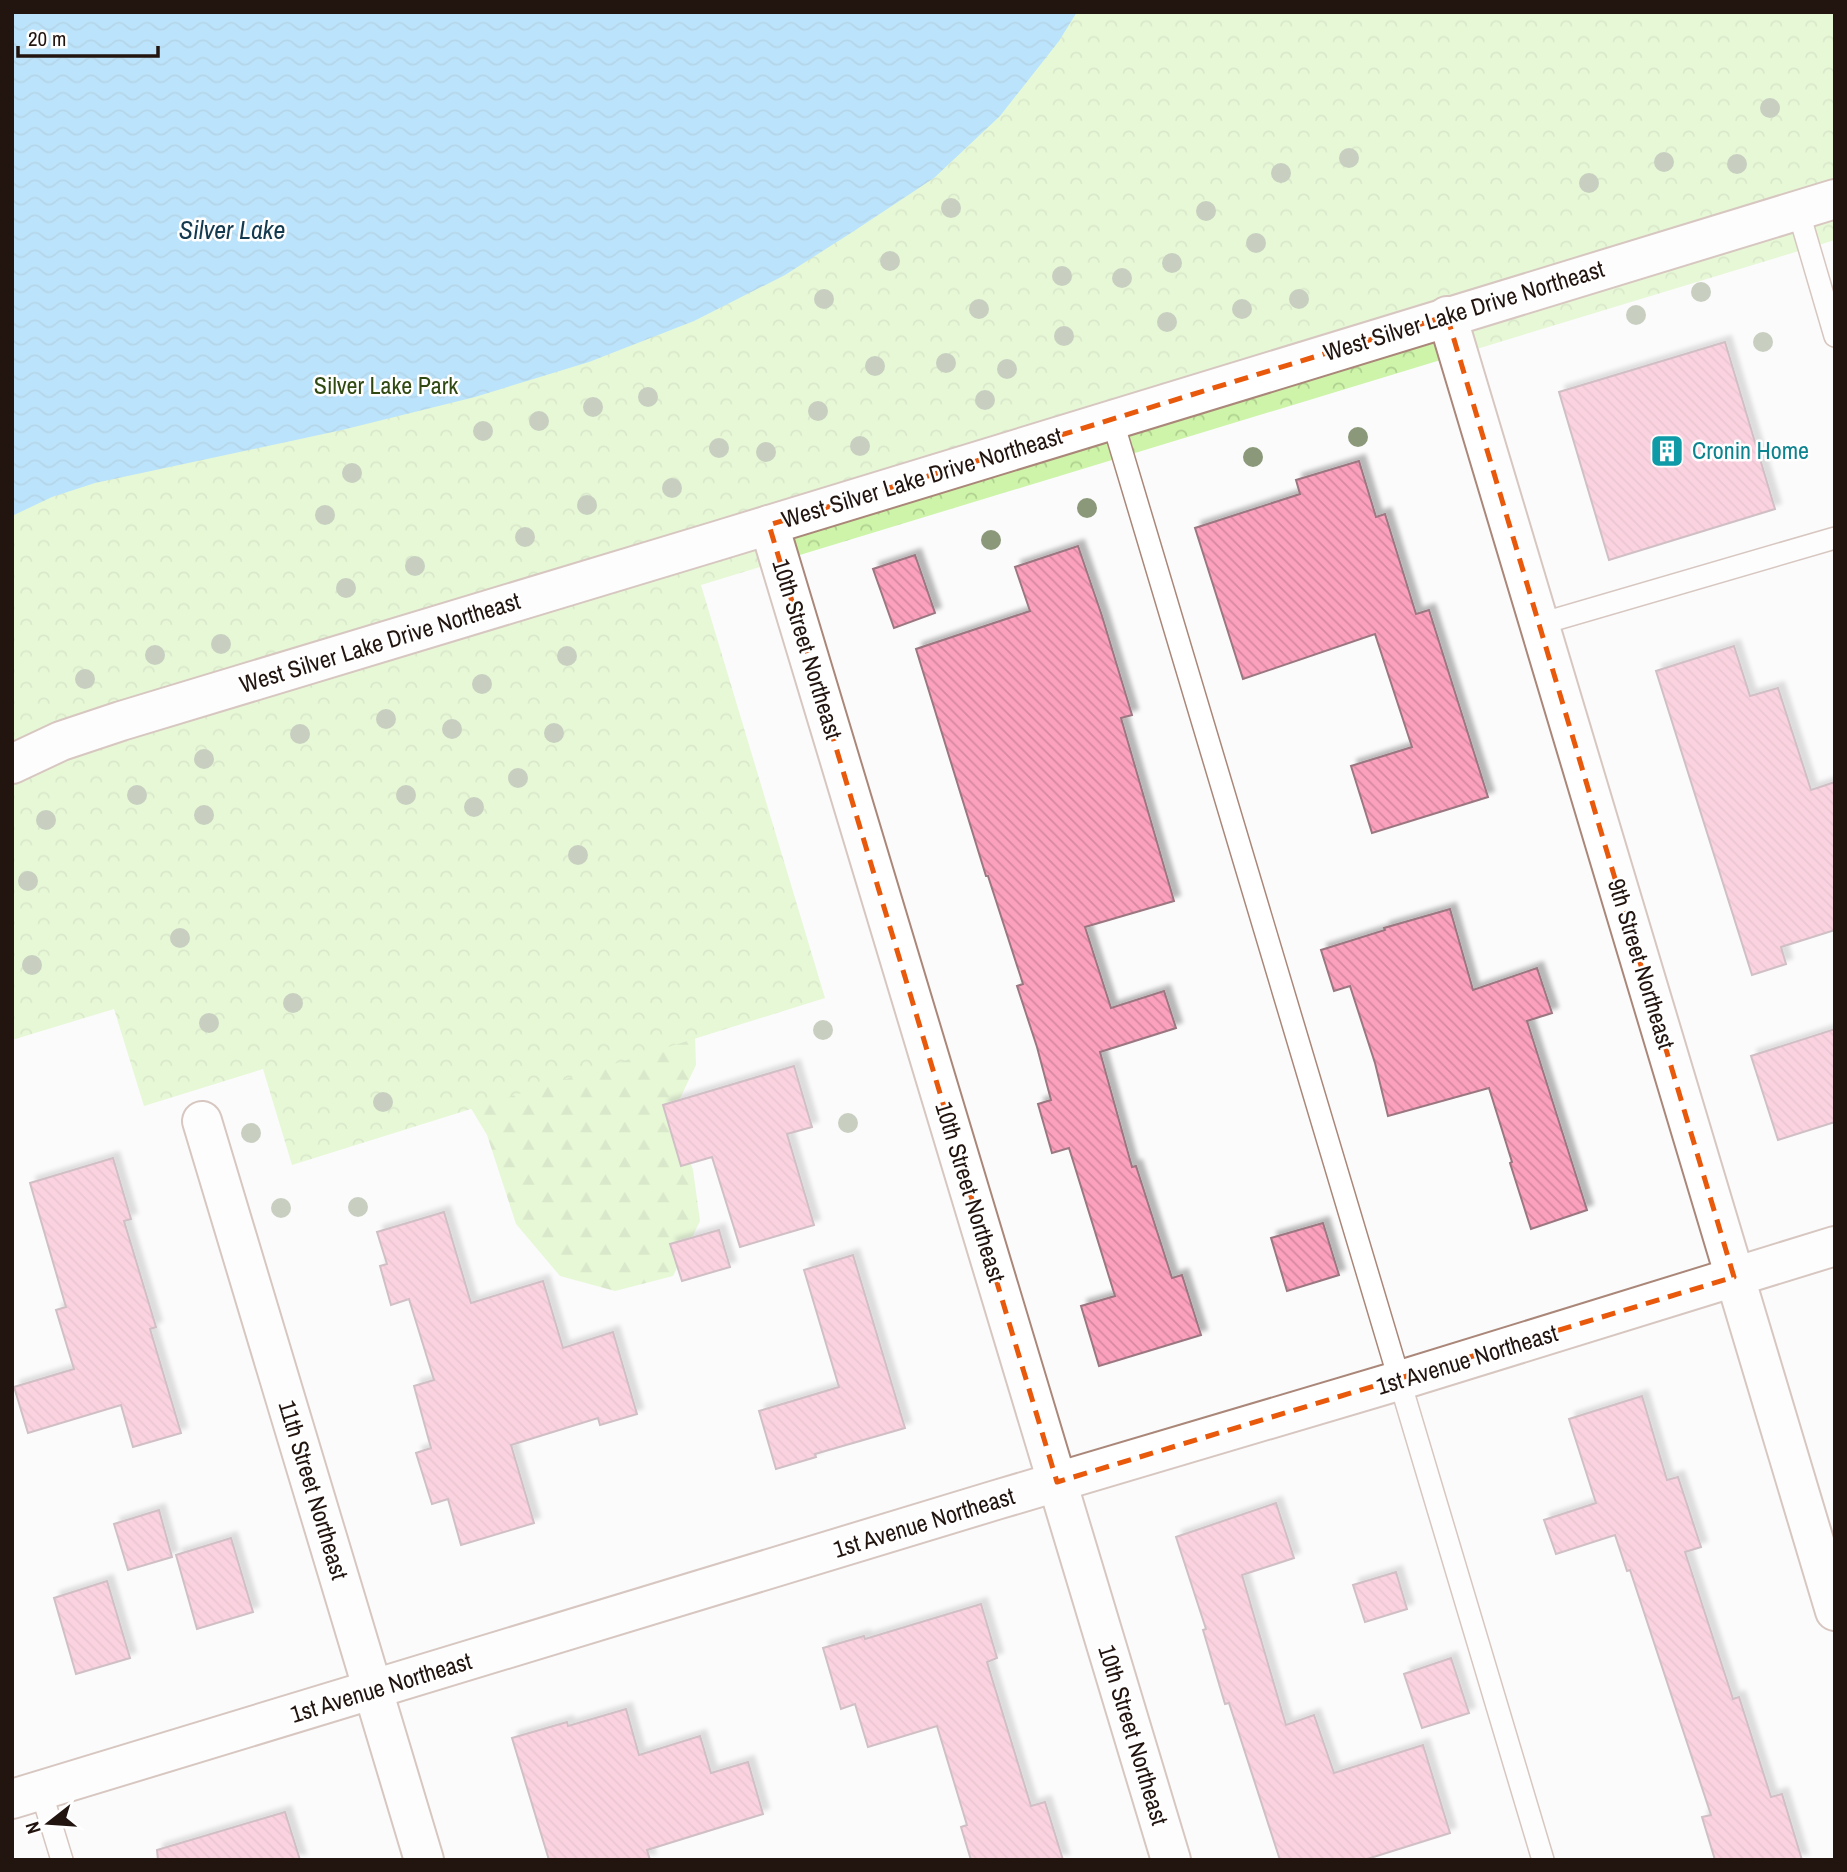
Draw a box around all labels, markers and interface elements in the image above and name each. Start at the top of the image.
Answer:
scale bar [18,14,158,58]
text: 20 m [28,24,66,53]
water label: Silver Lake [179,212,285,247]
street label: West Silver Lake Drive Northeast [1320,252,1608,368]
park label: Silver Lake Park [314,369,458,401]
street label: West Silver Lake Drive Northeast [778,419,1066,535]
building icon: Cronin Home [1648,432,1686,470]
place label: Cronin Home [1692,434,1809,466]
street label: 10th Street Northeast [765,555,851,743]
street label: West Silver Lake Drive Northeast [236,584,524,700]
street label: 9th Street Northeast [1601,875,1683,1053]
street label: 10th Street Northeast [928,1098,1014,1286]
street label: 1st Avenue Northeast [1372,1316,1562,1402]
street label: 11th Street Northeast [272,1396,357,1584]
street label: 1st Avenue Northeast [829,1479,1019,1565]
street label: 10th Street Northeast [1091,1641,1177,1829]
street label: 1st Avenue Northeast [286,1644,476,1730]
north arrow [14,1788,84,1858]
text: N [19,1819,47,1837]

